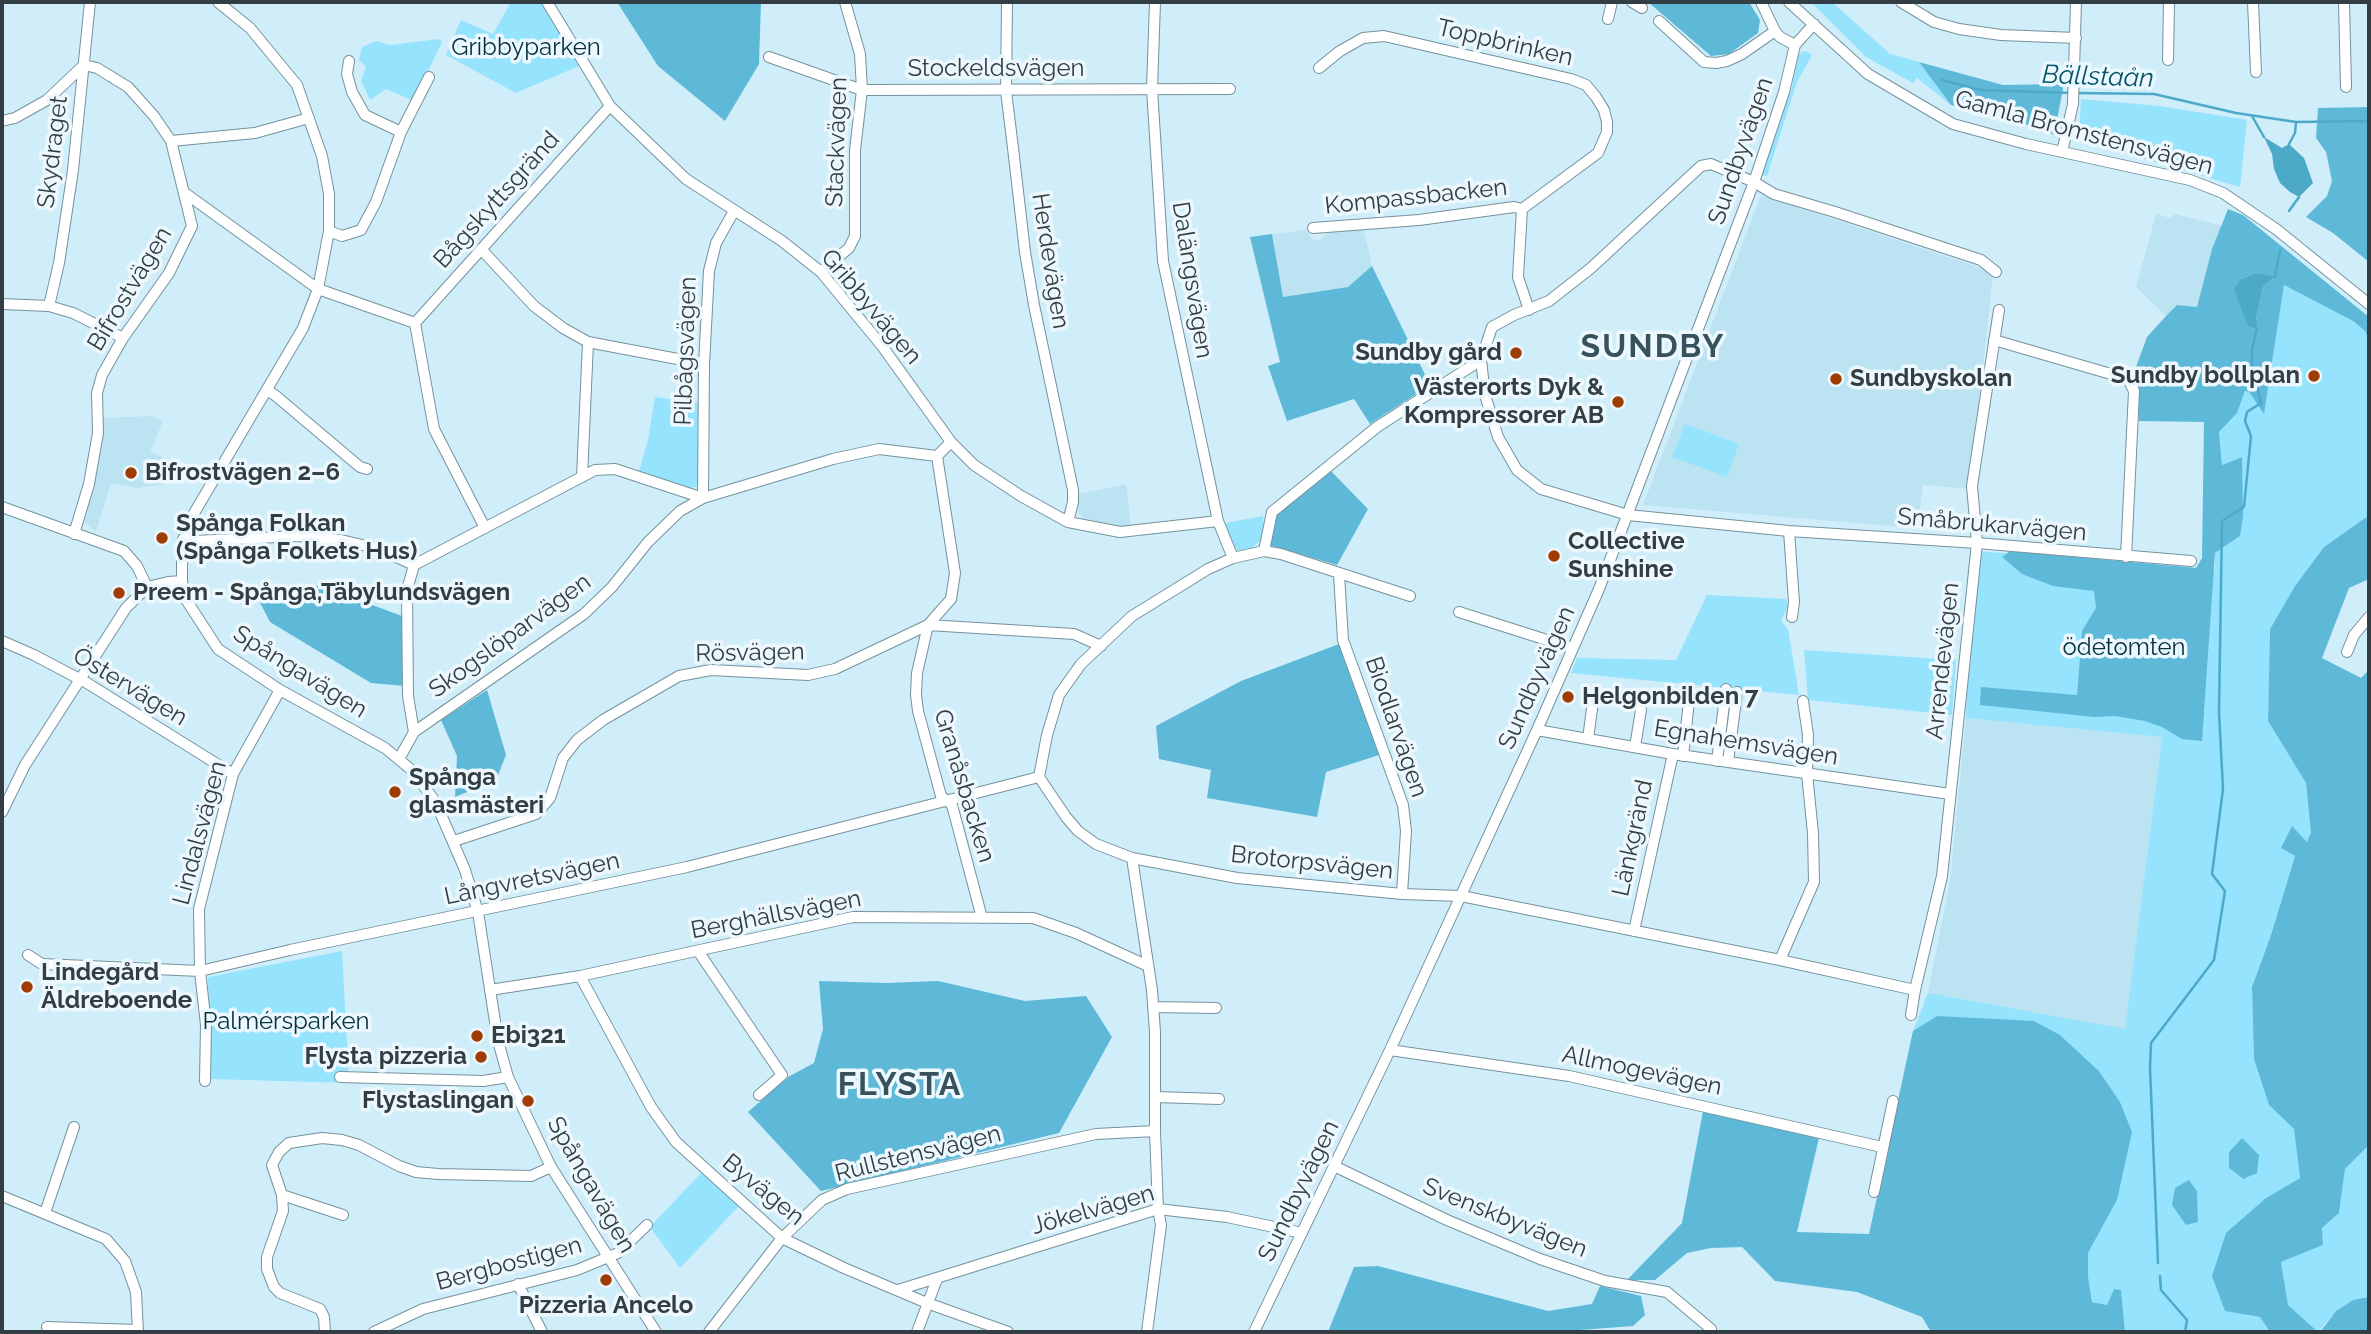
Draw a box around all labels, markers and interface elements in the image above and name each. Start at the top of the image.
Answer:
street label: Toppbrinken [1434,13,1576,73]
park label: Gribbyparken [451,34,601,62]
street label: Stockeldsvägen [907,55,1085,83]
water label: Bällstaån [2042,59,2154,95]
street label: Sundbyvägen [1702,74,1780,228]
street label: Stackvägen [820,77,854,207]
street label: Gamla Bromstensvägen [1952,85,2216,181]
street label: Skydraget [32,94,74,210]
street label: Bågskyttsgränd [428,126,566,274]
street label: Kompassbacken [1323,173,1509,221]
street label: Herdevägen [1025,191,1075,331]
street label: Dalängsvägen [1165,200,1219,360]
street label: Bifrostvägen [82,222,178,356]
street label: Gribbyvägen [814,244,928,370]
street label: Pilbågsvägen [669,276,703,426]
district label: SUNDBY [1581,328,1725,366]
place label: Sundby gård [1355,339,1502,367]
marker: Sundby gård [1508,345,1524,361]
place label: Sundby bollplan [2111,362,2300,390]
place label: Sundbyskolan [1850,365,2012,393]
marker: Sundby bollplan [2306,368,2322,384]
marker: Sundbyskolan [1828,371,1844,387]
place label: Västerorts Dyk & Kompressorer AB [1404,374,1604,430]
marker: Västerorts Dyk & Kompressorer AB [1610,394,1626,410]
place label: Bifrostvägen 2–6 [145,459,340,487]
marker: Bifrostvägen 2–6 [123,465,139,481]
street label: Småbrukarvägen [1896,502,2088,548]
place label: Spånga Folkan (Spånga Folkets Hus) [176,510,417,566]
place label: Collective Sunshine [1568,528,1685,584]
marker: Spånga Folkan (Spånga Folkets Hus) [154,530,170,546]
marker: Collective Sunshine [1546,548,1562,564]
street label: Skogslöparvägen [423,568,597,704]
place label: Preem - Spånga,Täbylundsvägen [133,579,510,607]
street label: Arrendevägen [1920,581,1966,741]
marker: Preem - Spånga,Täbylundsvägen [111,585,127,601]
street label: Sundbyvägen [1493,602,1581,754]
street label: Spångavägen [228,619,372,725]
park label: ödetomten [2062,634,2186,662]
street label: Rösvägen [695,638,805,668]
street label: Östervägen [68,642,192,732]
street label: Biodlarvägen [1358,653,1434,801]
place label: Helgonbilden 7 [1582,683,1758,711]
marker: Helgonbilden 7 [1560,689,1576,705]
street label: Granåsbacken [927,706,1001,866]
street label: Egnahemsvägen [1652,714,1840,772]
street label: Lindalsvägen [167,758,233,908]
place label: Spånga glasmästeri [409,764,544,820]
street label: Länkgränd [1607,777,1659,899]
marker: Spånga glasmästeri [387,784,403,800]
street label: Brotorpsvägen [1229,840,1395,886]
street label: Långvretsvägen [442,846,622,912]
street label: Berghällsvägen [688,884,864,946]
place label: Lindegård Äldreboende [41,959,192,1015]
marker: Lindegård Äldreboende [19,979,35,995]
park label: Palmérsparken [202,1008,370,1036]
place label: Ebi321 [491,1022,566,1050]
marker: Ebi321 [469,1028,485,1044]
street label: Allmogevägen [1559,1040,1725,1102]
place label: Flysta pizzeria [304,1043,467,1071]
marker: Flysta pizzeria [473,1049,489,1065]
district label: FLYSTA [838,1066,962,1104]
place label: Flystaslingan [362,1087,514,1115]
marker: Flystaslingan [520,1093,536,1109]
street label: Spångavägen [540,1112,642,1258]
street label: Sundbyvägen [1252,1116,1346,1266]
street label: Rullstensvägen [832,1119,1004,1189]
street label: Byvägen [716,1148,810,1232]
street label: Svenskbyvägen [1419,1172,1591,1264]
street label: Jökelvägen [1028,1179,1158,1241]
street label: Bergbostigen [433,1231,585,1297]
marker: Pizzeria Ancelo [598,1272,614,1288]
place label: Pizzeria Ancelo [519,1292,693,1320]

